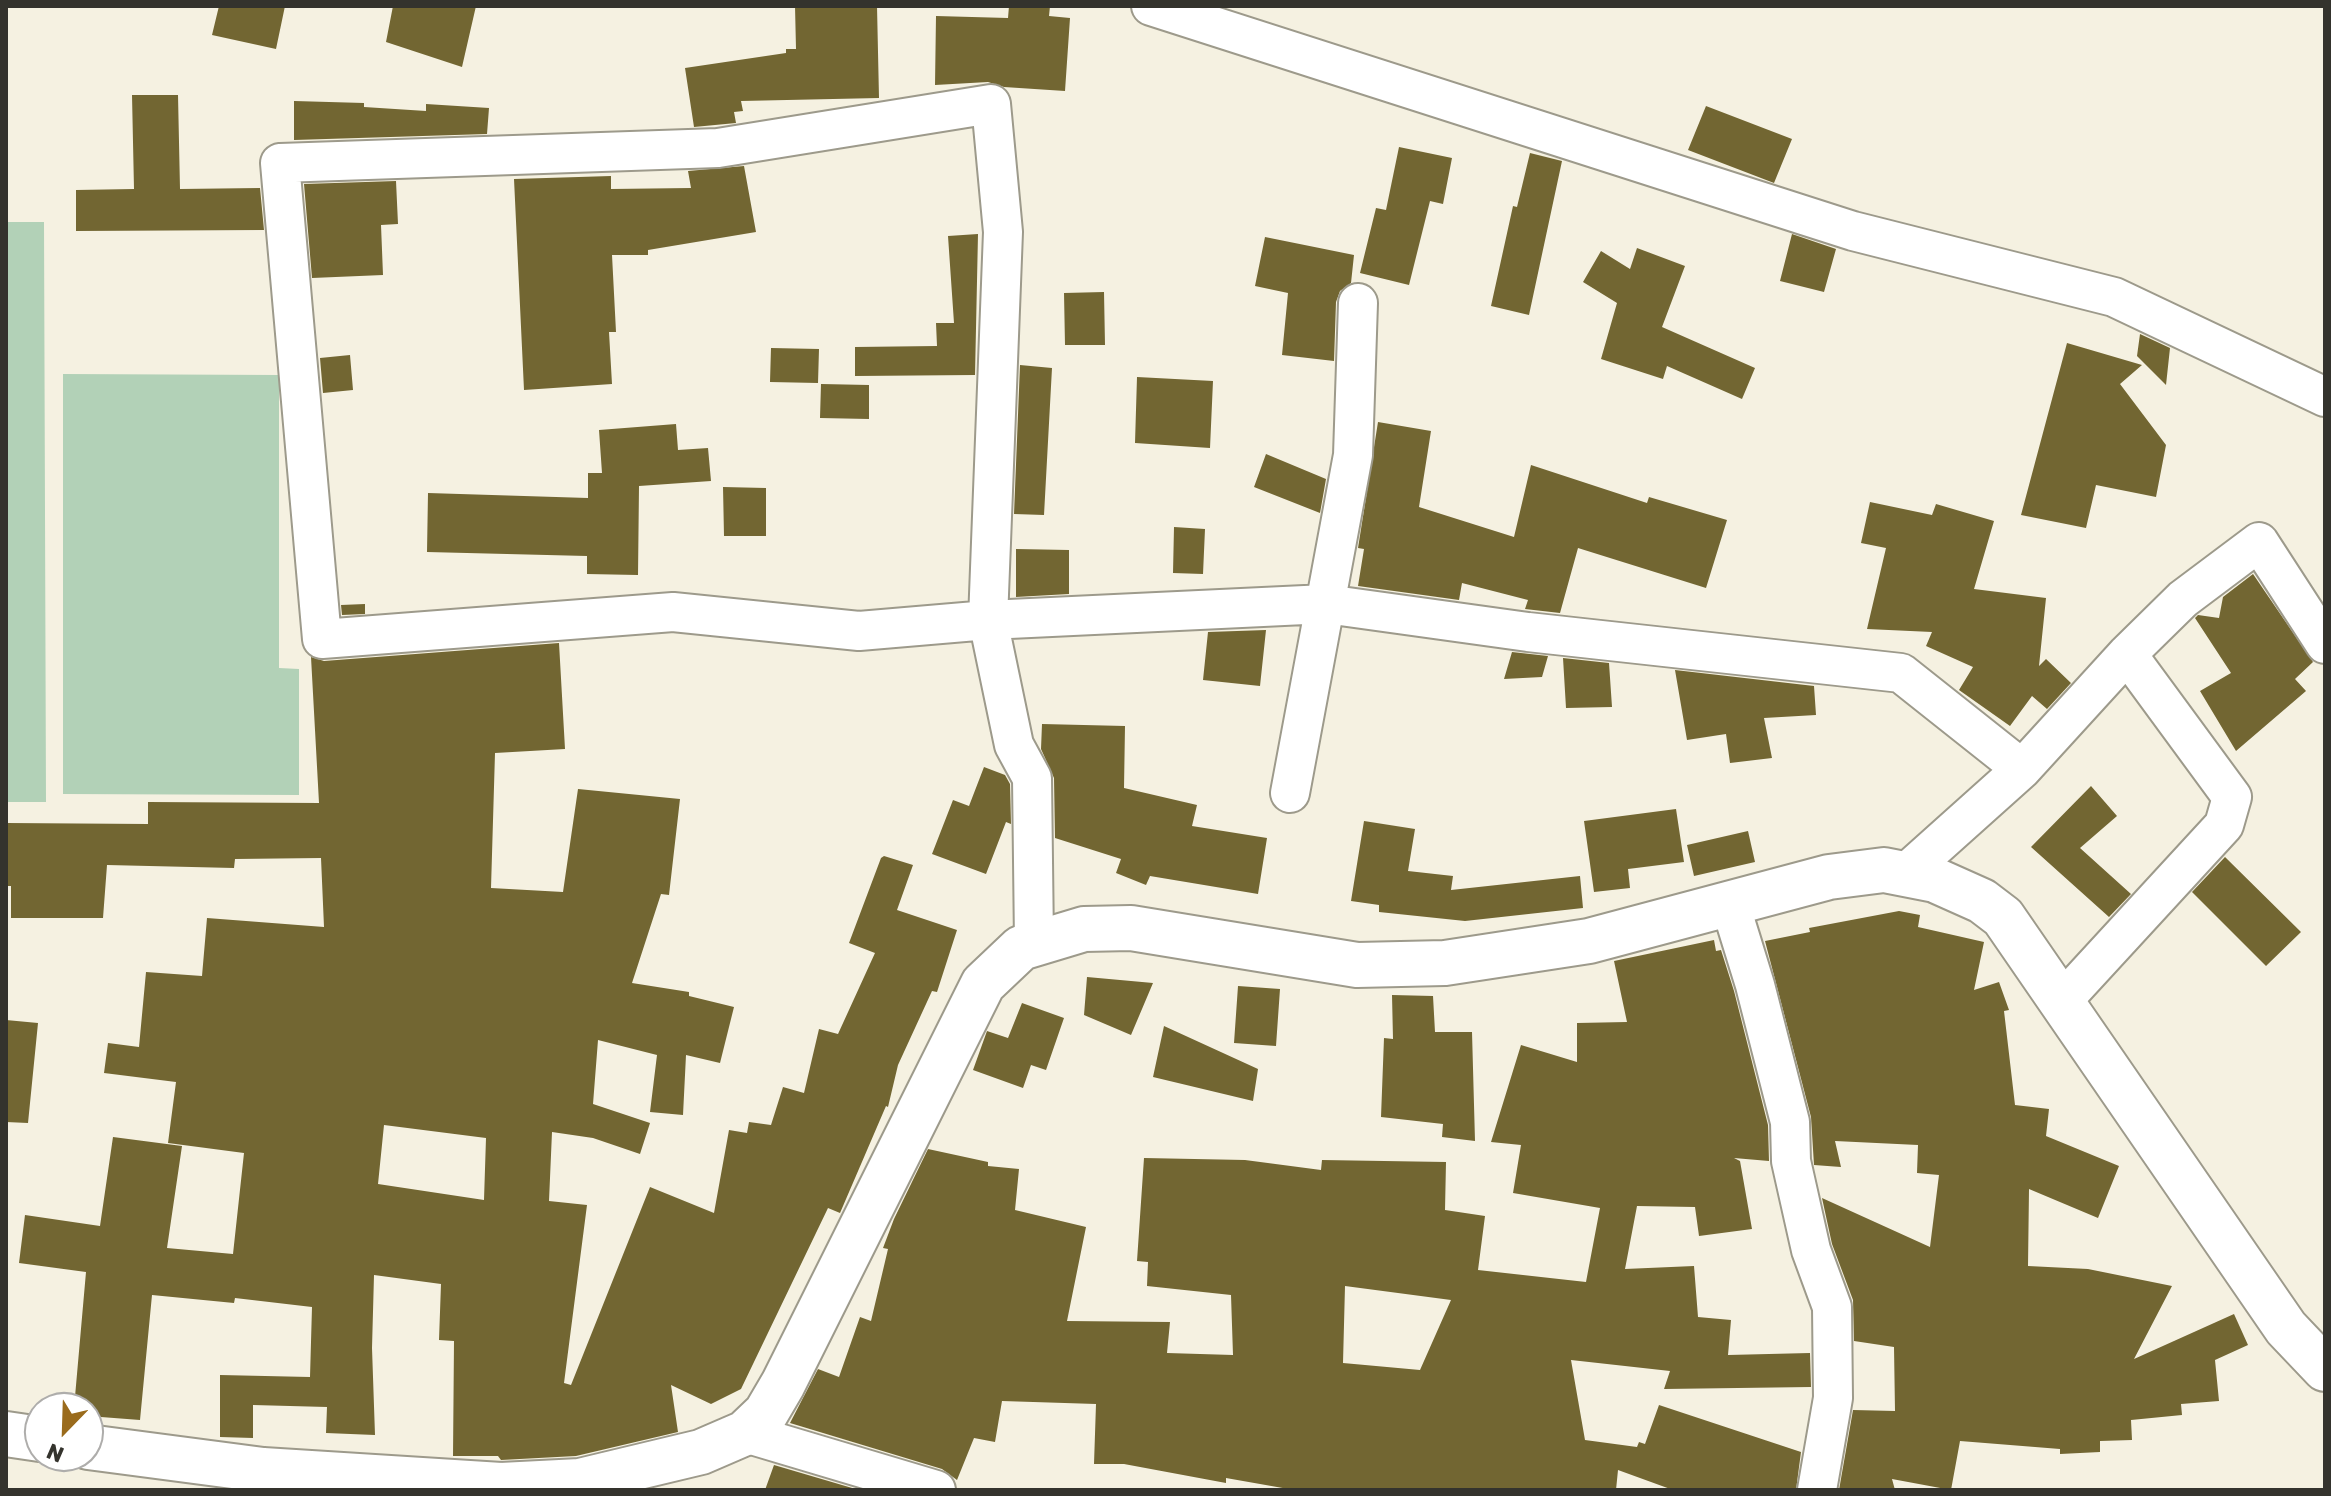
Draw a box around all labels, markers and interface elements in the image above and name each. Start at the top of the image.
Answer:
north arrow [24,1392,104,1472]
text: N [43,1437,68,1468]

